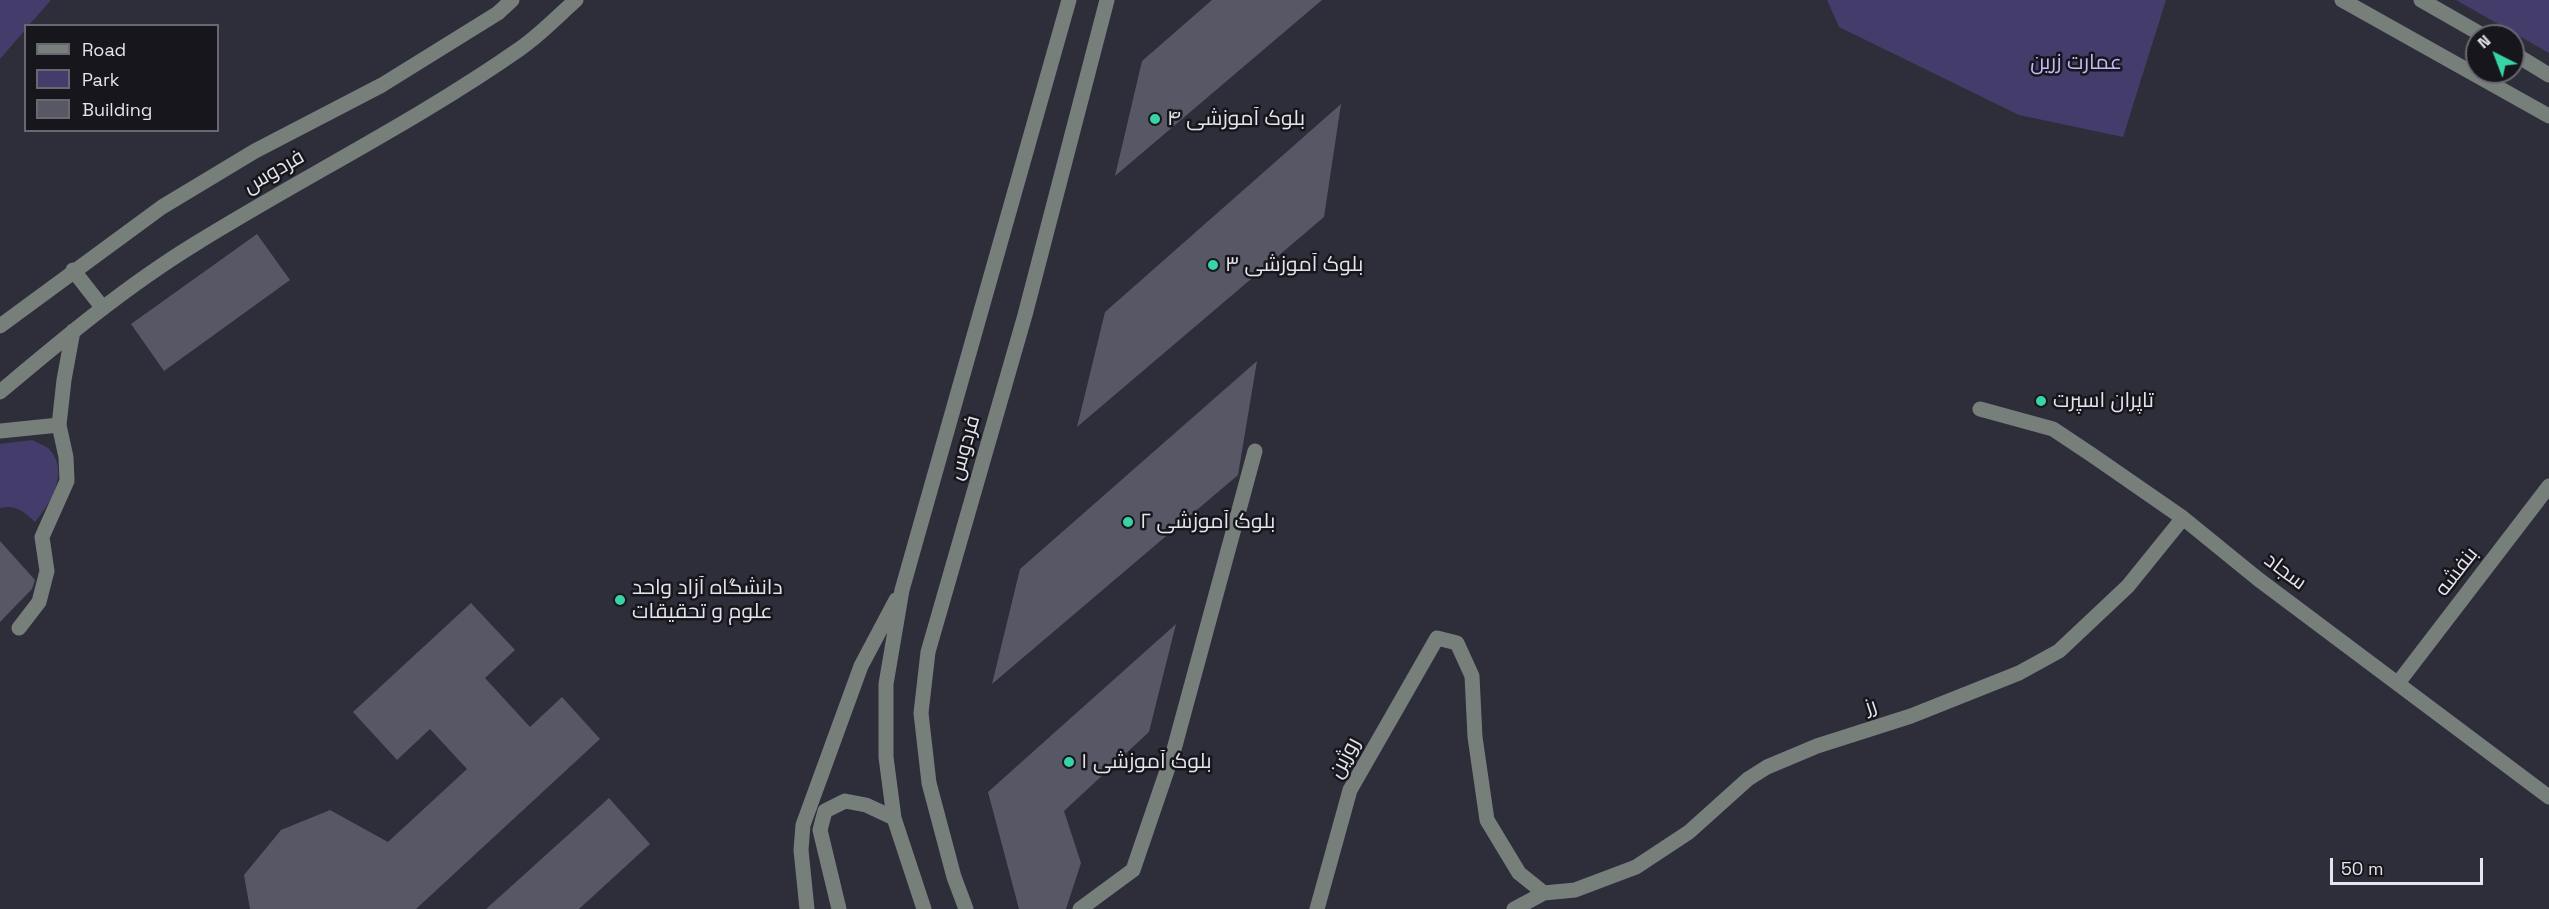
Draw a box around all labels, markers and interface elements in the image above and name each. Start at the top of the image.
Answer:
legend [24,24,219,132]
north arrow [2465,24,2525,84]
text: N [2473,30,2495,53]
text: Road [82,38,126,61]
park label: عمارت زرین [2030,50,2122,76]
text: Park [82,68,119,91]
text: Building [82,98,152,121]
place label: بلوک آموزشی ۴ [1167,106,1305,132]
marker: بلوک آموزشی ۴ [1148,112,1162,126]
street label: فردوس [239,145,309,199]
place label: بلوک آموزشی ۳ [1225,252,1363,278]
marker: بلوک آموزشی ۳ [1206,258,1220,272]
place label: تاپران اسپرت [2053,388,2154,414]
marker: تاپران اسپرت [2034,394,2048,408]
street label: فردوس [944,413,986,483]
place label: بلوک آموزشی ۲ [1140,509,1275,535]
marker: بلوک آموزشی ۲ [1121,515,1135,529]
street label: بنفشه [2430,542,2484,602]
street label: سجاد [2259,548,2311,596]
place label: دانشگاه آزاد واحد علوم و تحقیقات [632,575,783,625]
marker: دانشگاه آزاد واحد علوم و تحقیقات [613,593,627,607]
street label: رز [1862,693,1880,721]
street label: روژین [1324,733,1366,783]
place label: بلوک آموزشی ۱ [1081,749,1212,775]
marker: بلوک آموزشی ۱ [1062,755,1076,769]
scale bar [2333,846,2486,884]
text: 50 m [2341,857,2383,880]

